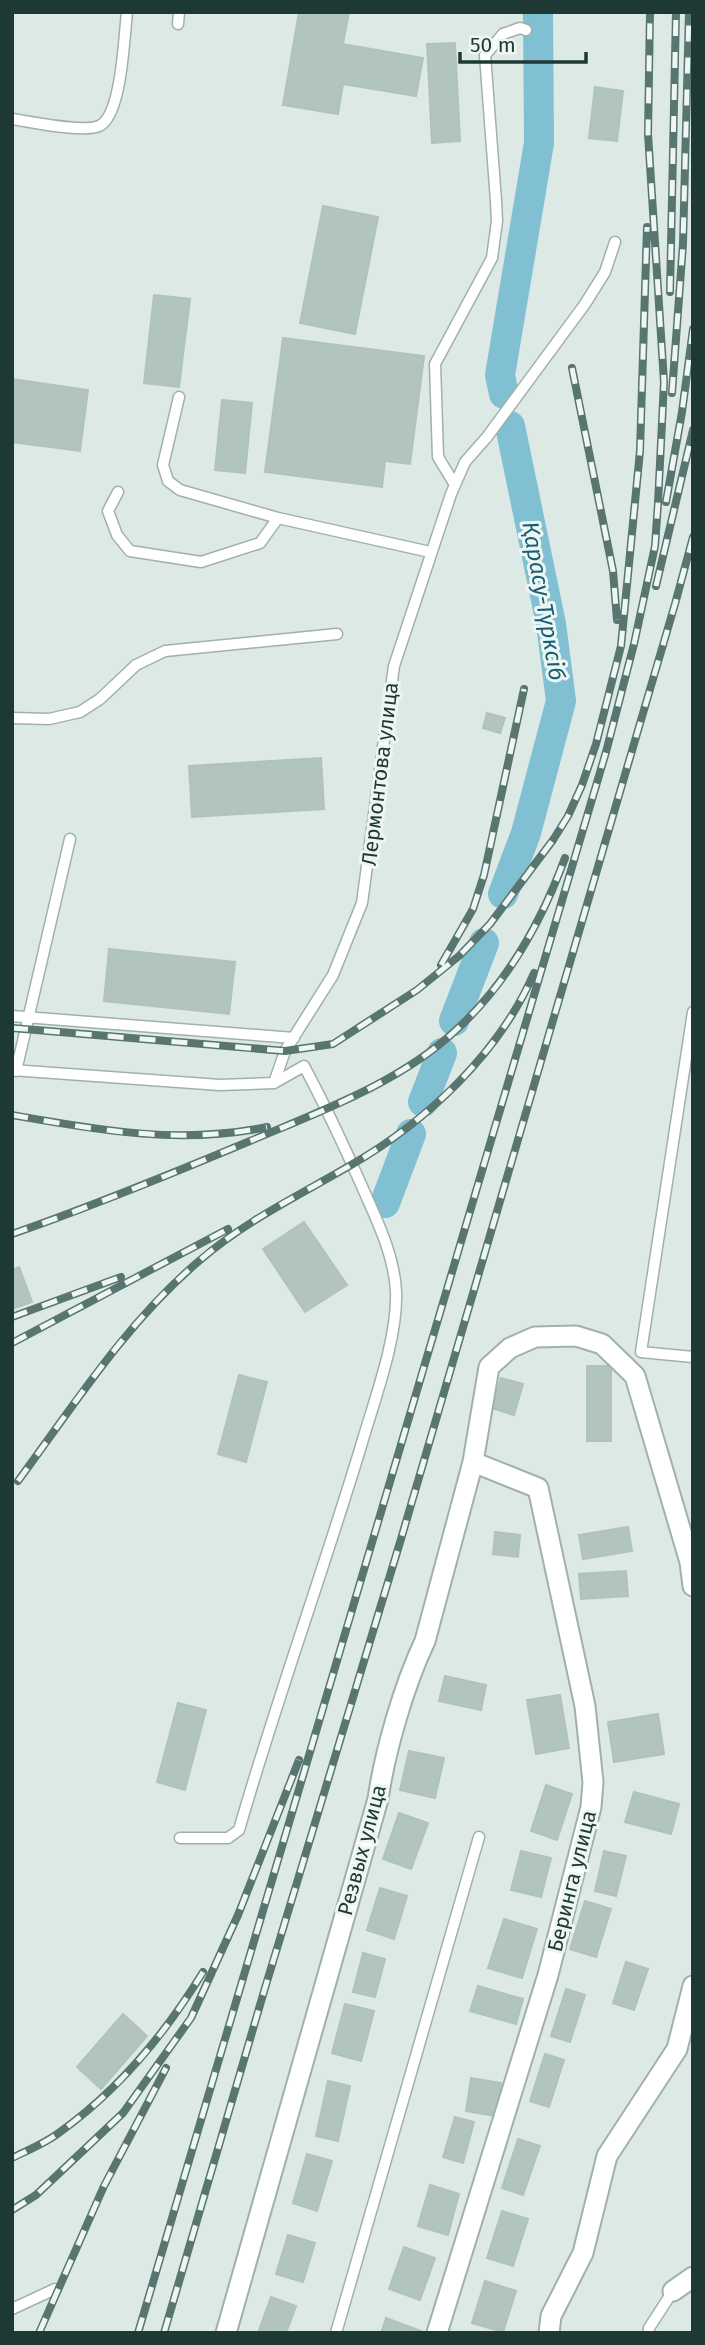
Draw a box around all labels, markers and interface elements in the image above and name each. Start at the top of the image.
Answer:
scale bar [460,21,586,65]
text: 50 m [470,32,516,58]
water label: Қарасу-Түрксіб [516,519,572,683]
street label: Лермонтова улица [356,681,404,867]
street label: Резвых улица [332,1782,392,1918]
street label: Беринга улица [542,1808,602,1954]

